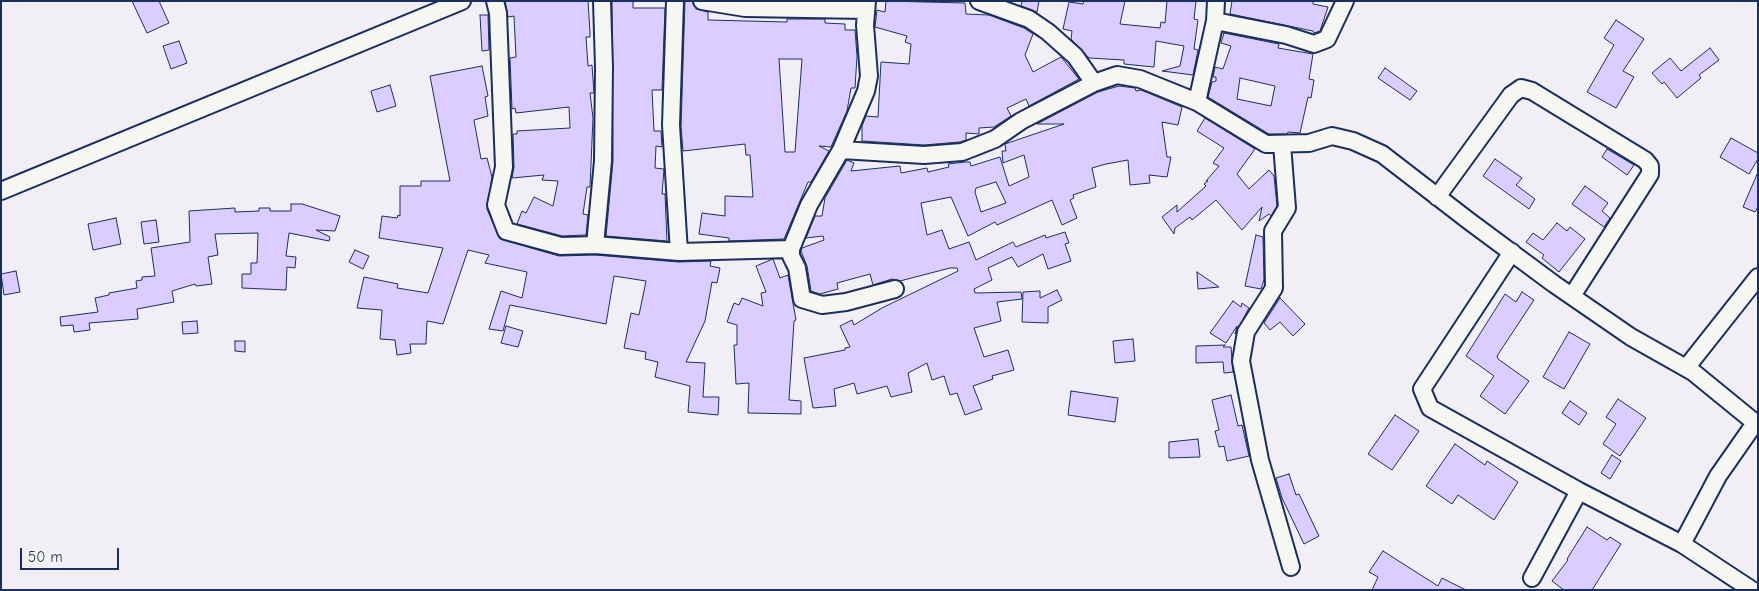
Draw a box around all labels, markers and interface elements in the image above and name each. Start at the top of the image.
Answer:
scale bar [22,538,121,570]
text: 50 m [28,548,63,566]

